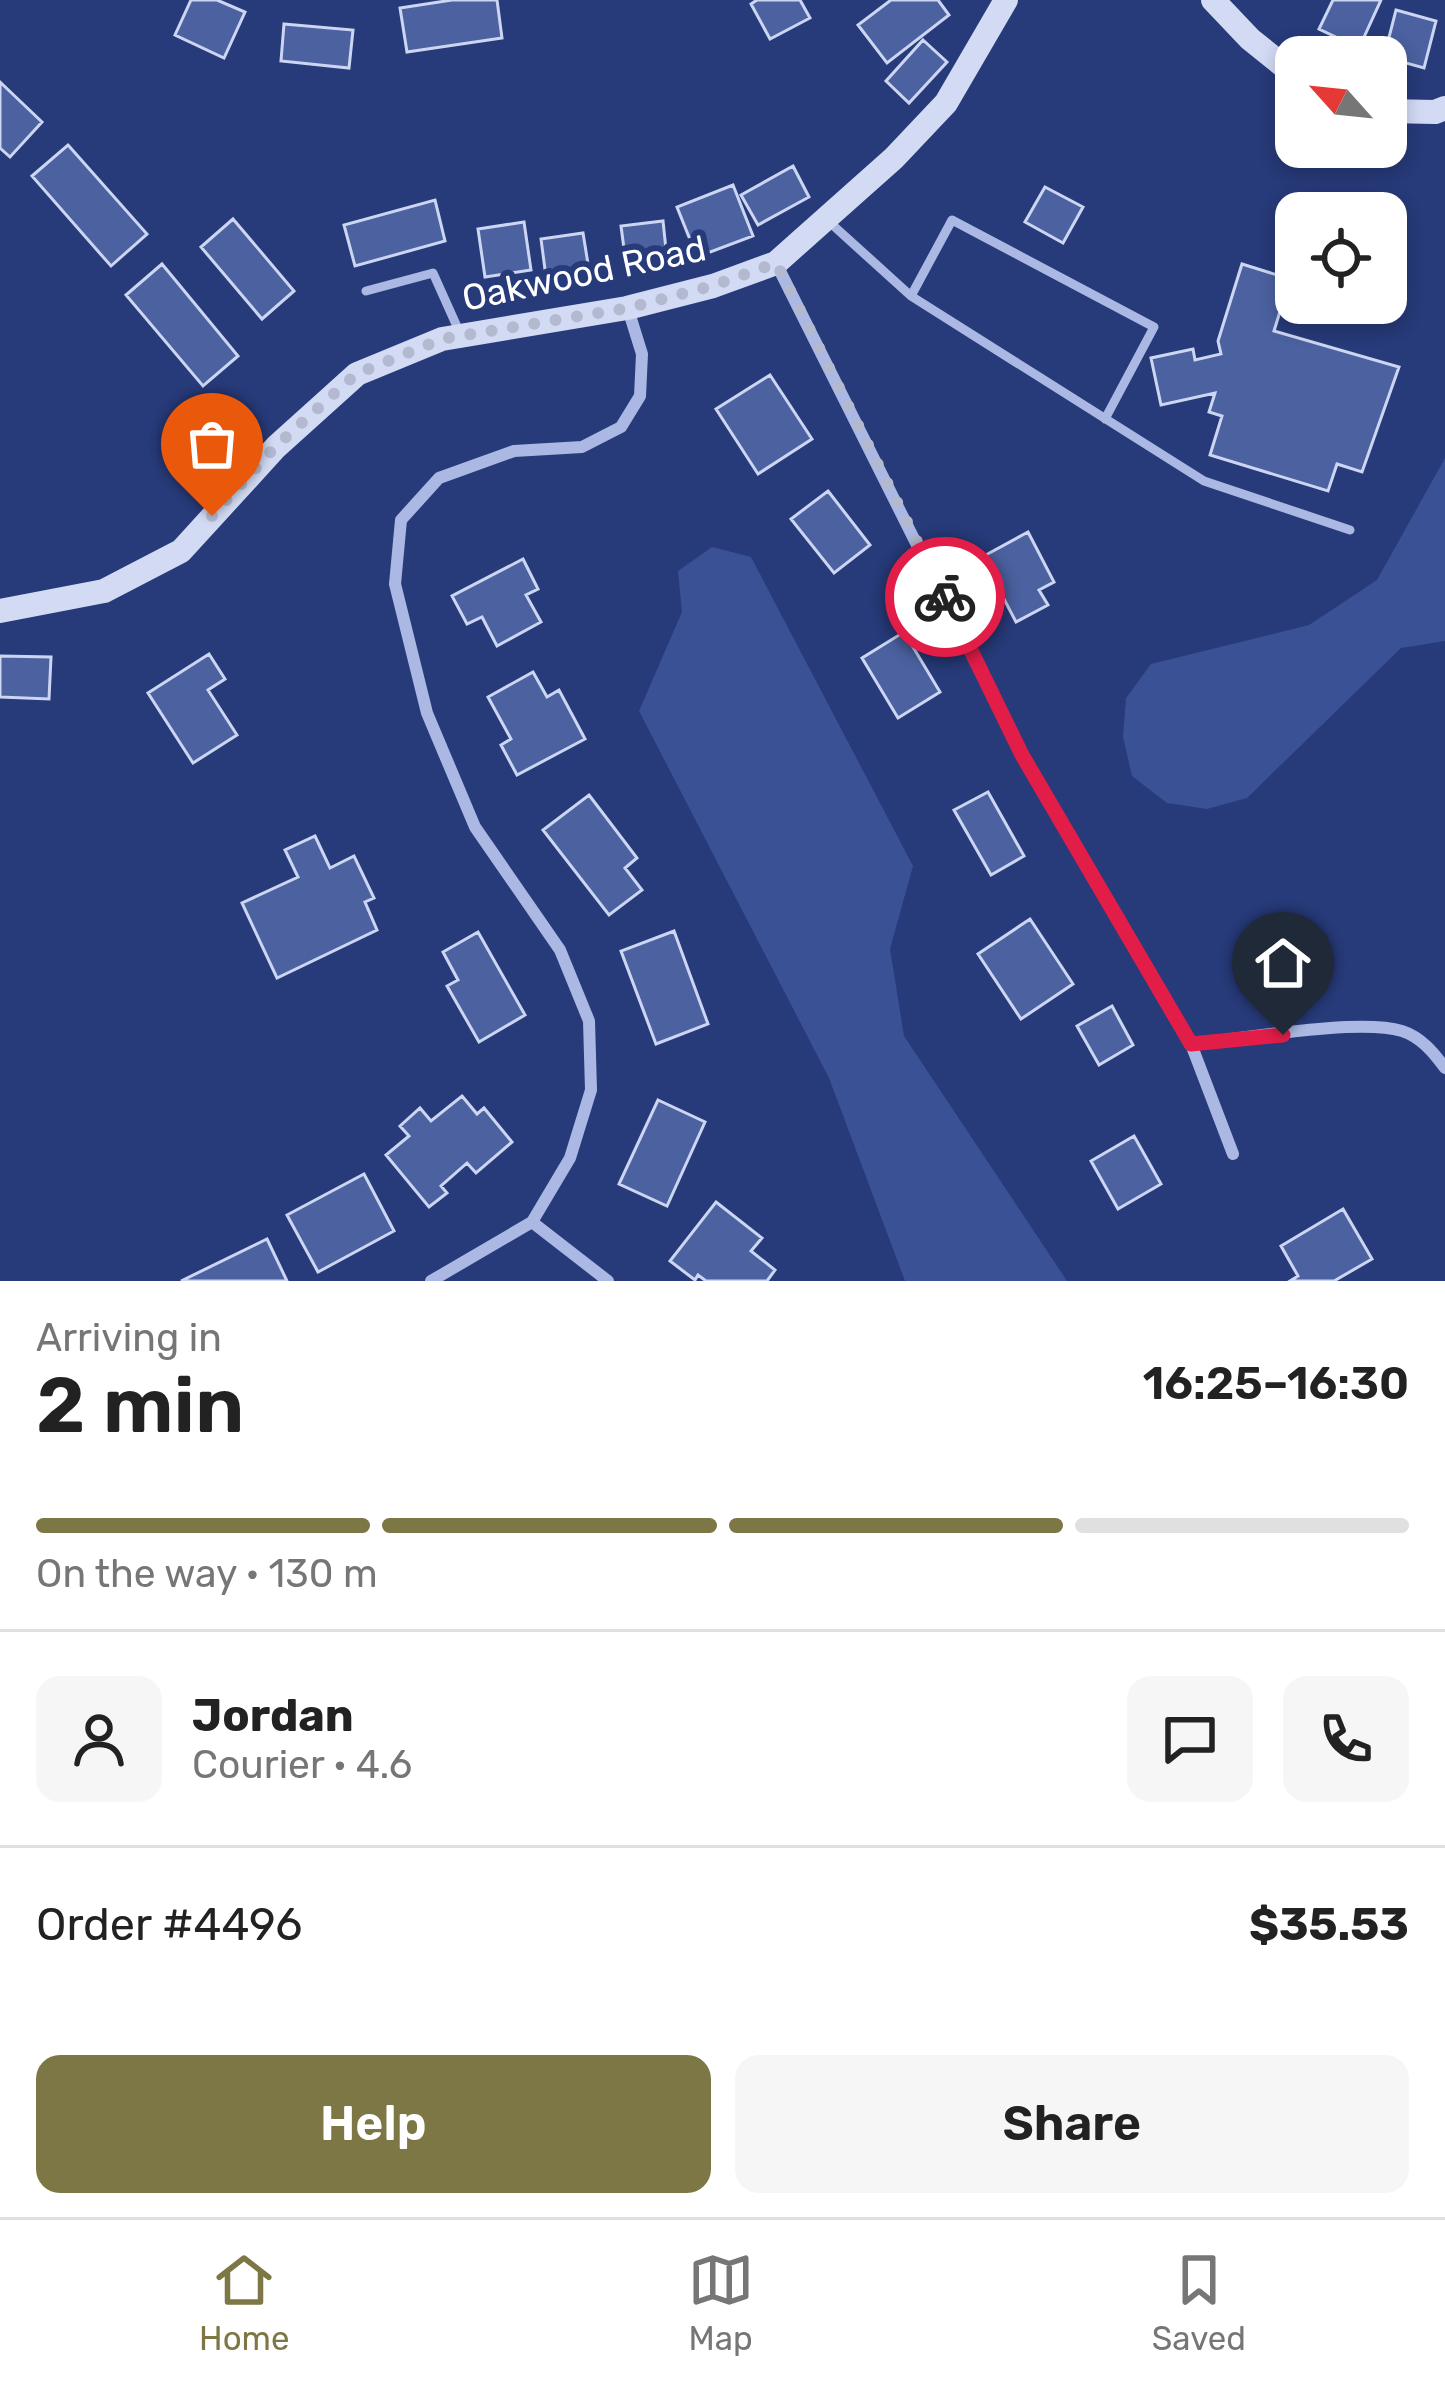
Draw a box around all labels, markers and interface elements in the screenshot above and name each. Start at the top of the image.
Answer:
north arrow [1275,36,1407,168]
map controls [1275,36,1407,324]
button: locate [1275,192,1407,324]
street label: Oakwood Road [458,226,710,320]
pin [161,393,263,516]
icon: bag [179,411,245,477]
courier [885,537,1005,657]
icon: bike [912,564,978,630]
pin [1232,912,1334,1035]
icon: home [1250,930,1316,996]
text: Arriving in [36,1315,222,1361]
text: 16:25–16:30 [1143,1357,1409,1410]
text: 2 min [36,1359,244,1452]
text: On the way · 130 m [36,1551,378,1597]
button: person [36,1676,162,1802]
button: chat [1127,1676,1253,1802]
button: phone [1283,1676,1409,1802]
text: Jordan [192,1689,354,1742]
text: Courier · 4.6 [192,1742,412,1788]
text: Order #4496 [36,1898,302,1951]
text: $35.53 [1249,1898,1409,1951]
button: Help [36,2055,711,2193]
button: Share [735,2055,1409,2193]
tab: Home [199,2247,289,2358]
tab: Map [688,2247,754,2358]
tab: Saved [1152,2247,1246,2358]

